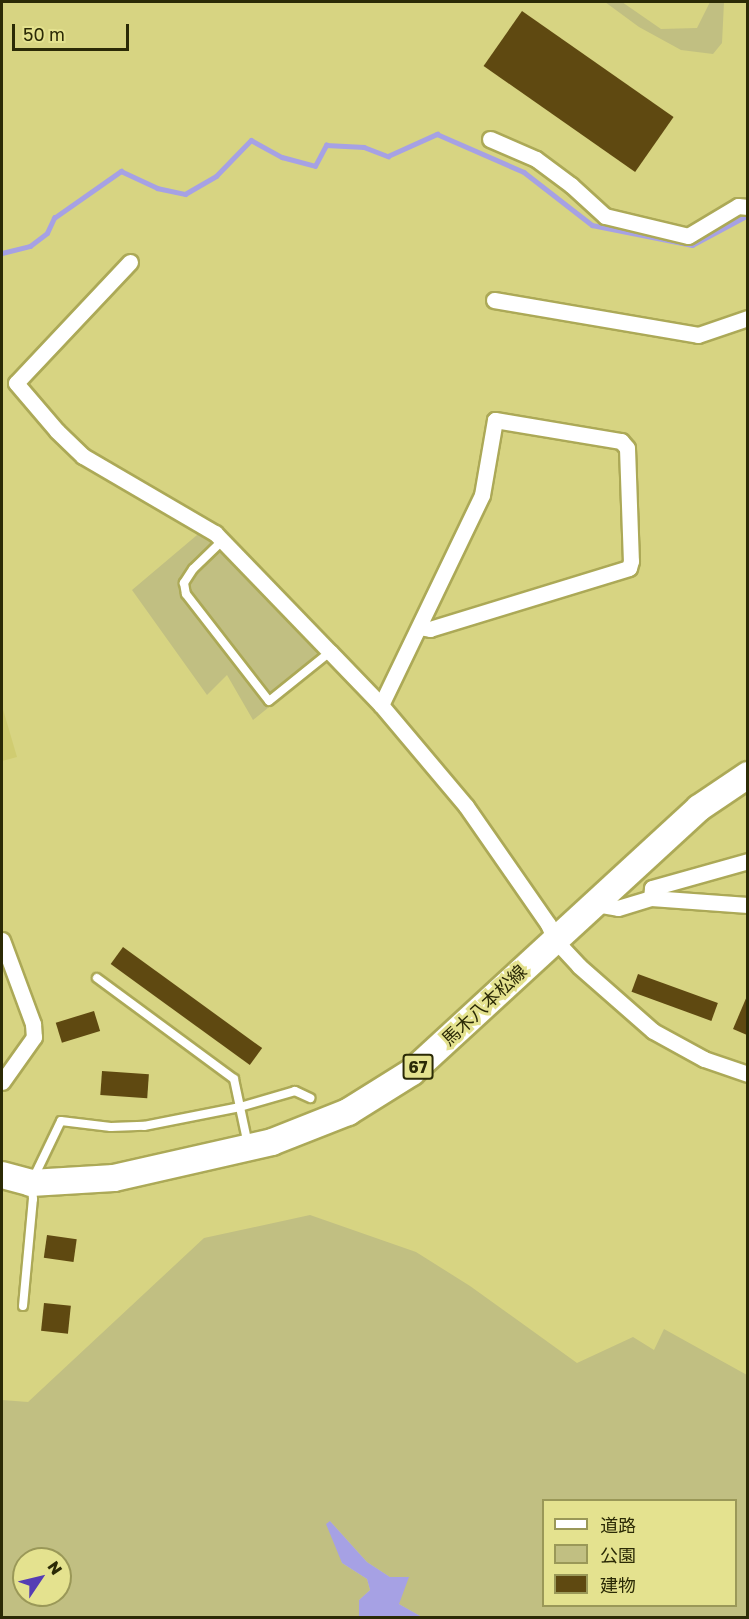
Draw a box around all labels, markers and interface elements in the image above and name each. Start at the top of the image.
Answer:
scale bar [15,12,132,50]
text: 50 m [23,23,65,45]
street label: 馬木八本松線 [437,960,531,1050]
road number: 67 [402,1054,434,1080]
legend [542,1499,737,1607]
text: 道路 [600,1514,636,1536]
text: 公園 [600,1544,636,1566]
north arrow [12,1547,72,1607]
text: N [43,1557,67,1579]
text: 建物 [600,1574,636,1596]

